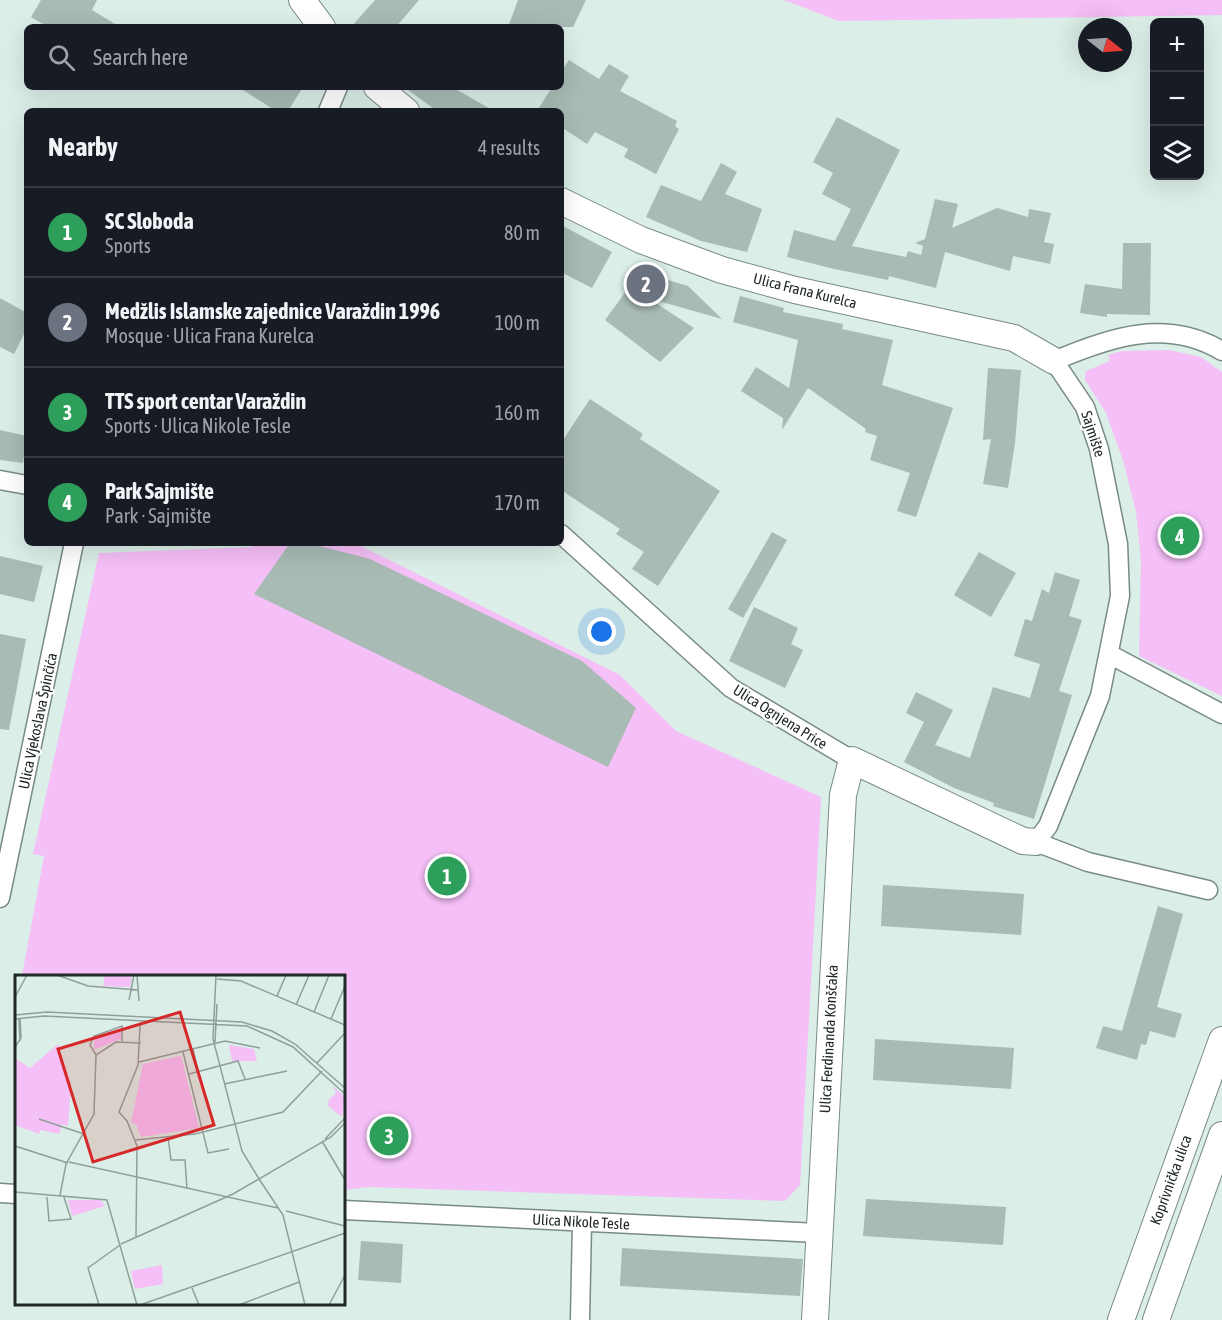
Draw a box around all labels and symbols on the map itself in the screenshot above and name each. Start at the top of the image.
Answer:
north arrow [1078,18,1132,72]
pin: 2 [626,262,666,306]
street label: Ulica Frana Kurelca [752,269,859,312]
street label: Sajmište [1078,409,1109,459]
pin: 4 [1160,514,1200,558]
your location [587,617,616,646]
street label: Ulica Vjekoslava Špinčića [15,651,60,791]
street label: Ulica Ognjena Price [730,681,831,752]
pin: 1 [428,854,466,898]
street label: Ulica Ferdinanda Konščaka [816,964,841,1114]
inset map [15,975,345,1305]
pin: 3 [370,1114,408,1158]
street label: Koprivnička ulica [1146,1133,1195,1227]
street label: Ulica Nikole Tesle [532,1210,630,1233]

